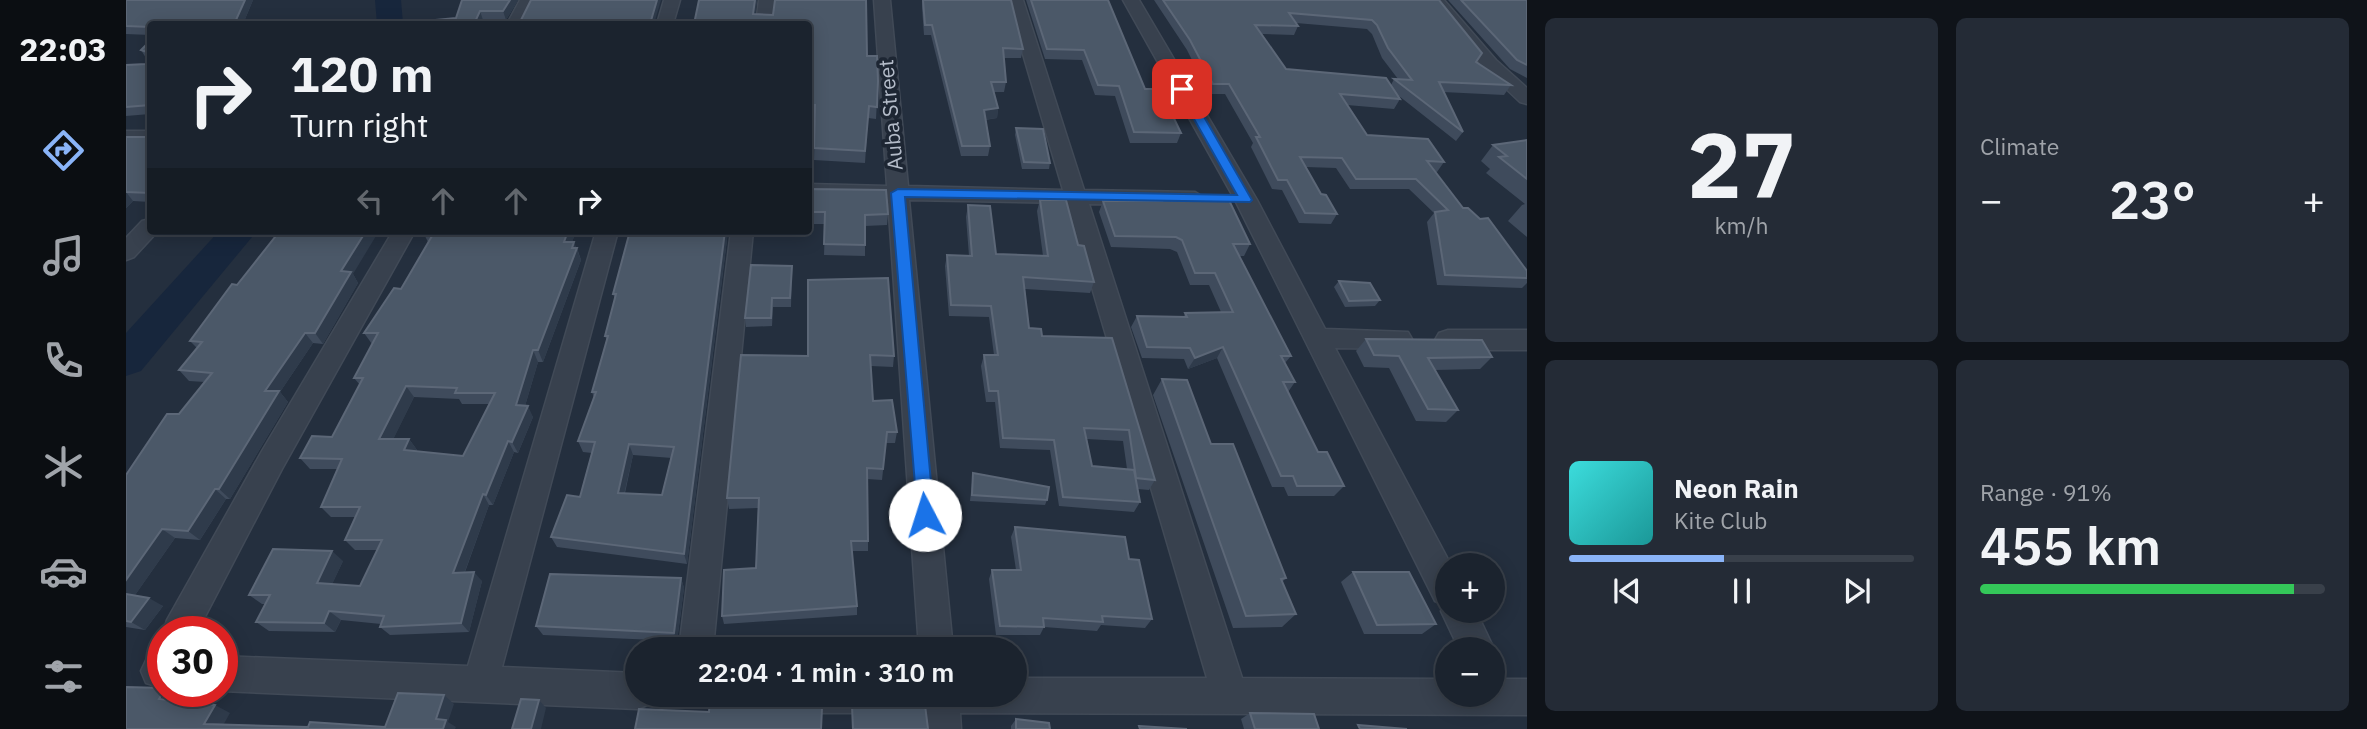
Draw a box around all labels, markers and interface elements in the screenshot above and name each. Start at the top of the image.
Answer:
text: 22:03 [19,28,107,70]
text: 120 m [290,42,434,105]
icon: right [175,49,266,140]
street label: Auba Street [871,58,909,172]
pin [1152,59,1212,119]
icon: arrive [1163,70,1201,108]
text: Turn right [290,104,428,146]
text: 27 [1687,105,1796,223]
icon: directions [39,126,88,175]
text: Climate [1980,131,2059,161]
text: 23° [2109,166,2196,233]
text: − [1980,175,2003,224]
text: + [2302,175,2325,224]
icon: left [351,182,389,220]
icon: ahead [424,182,462,220]
icon: ahead [497,182,535,220]
icon: right [570,182,608,220]
text: km/h [1714,210,1769,240]
icon: music [39,231,88,280]
icon: phone [39,336,88,385]
icon: climate [39,442,88,491]
text: Neon Rain [1674,471,1799,505]
text: Range · 91% [1980,477,2112,507]
position arrow [888,478,962,552]
text: Kite Club [1674,505,1767,535]
text: 455 km [1980,512,2161,579]
icon: car [39,547,88,596]
map controls [1435,553,1505,707]
button: + [1435,553,1505,623]
icon: previous [1608,572,1646,610]
icon: pause [1723,572,1761,610]
icon: next [1838,572,1876,610]
speed limit sign: 30 [147,616,238,707]
button: − [1435,637,1505,707]
icon: filters [39,652,88,701]
text: 22:04 · 1 min · 310 m [698,655,954,689]

